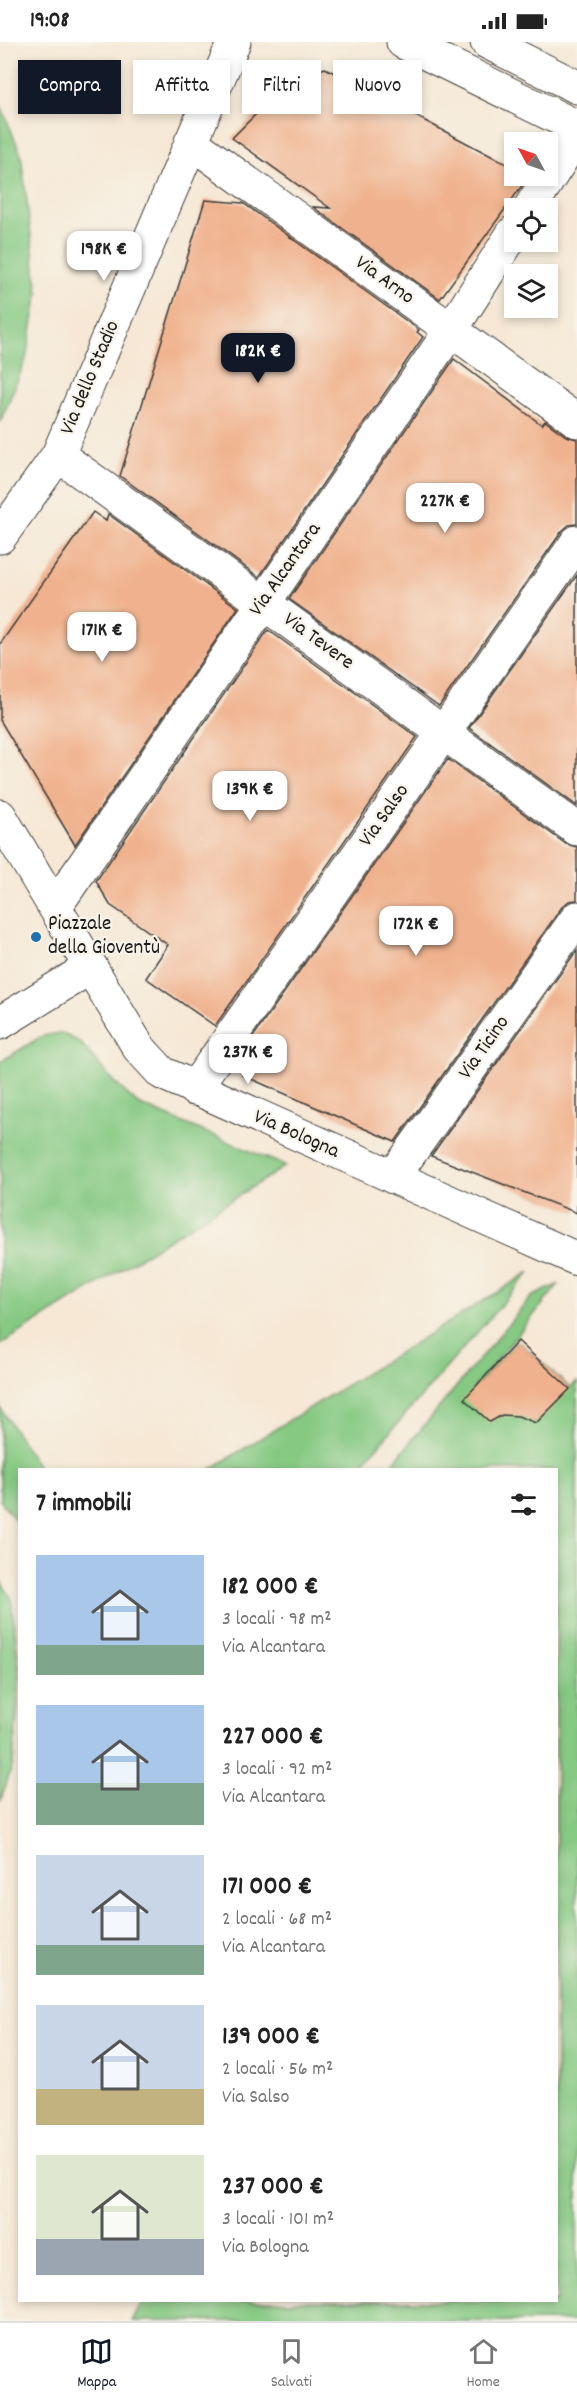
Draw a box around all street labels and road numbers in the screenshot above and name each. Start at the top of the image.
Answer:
street label: Via Arno [348,249,420,313]
street label: Via dello Stadio [53,316,129,440]
street label: Via Alcantara [243,516,330,623]
street label: Via Tevere [276,606,360,678]
street label: Via Salso [352,778,418,854]
street label: Via Ticino [452,1010,518,1086]
street label: Via Bologna [248,1103,345,1168]

